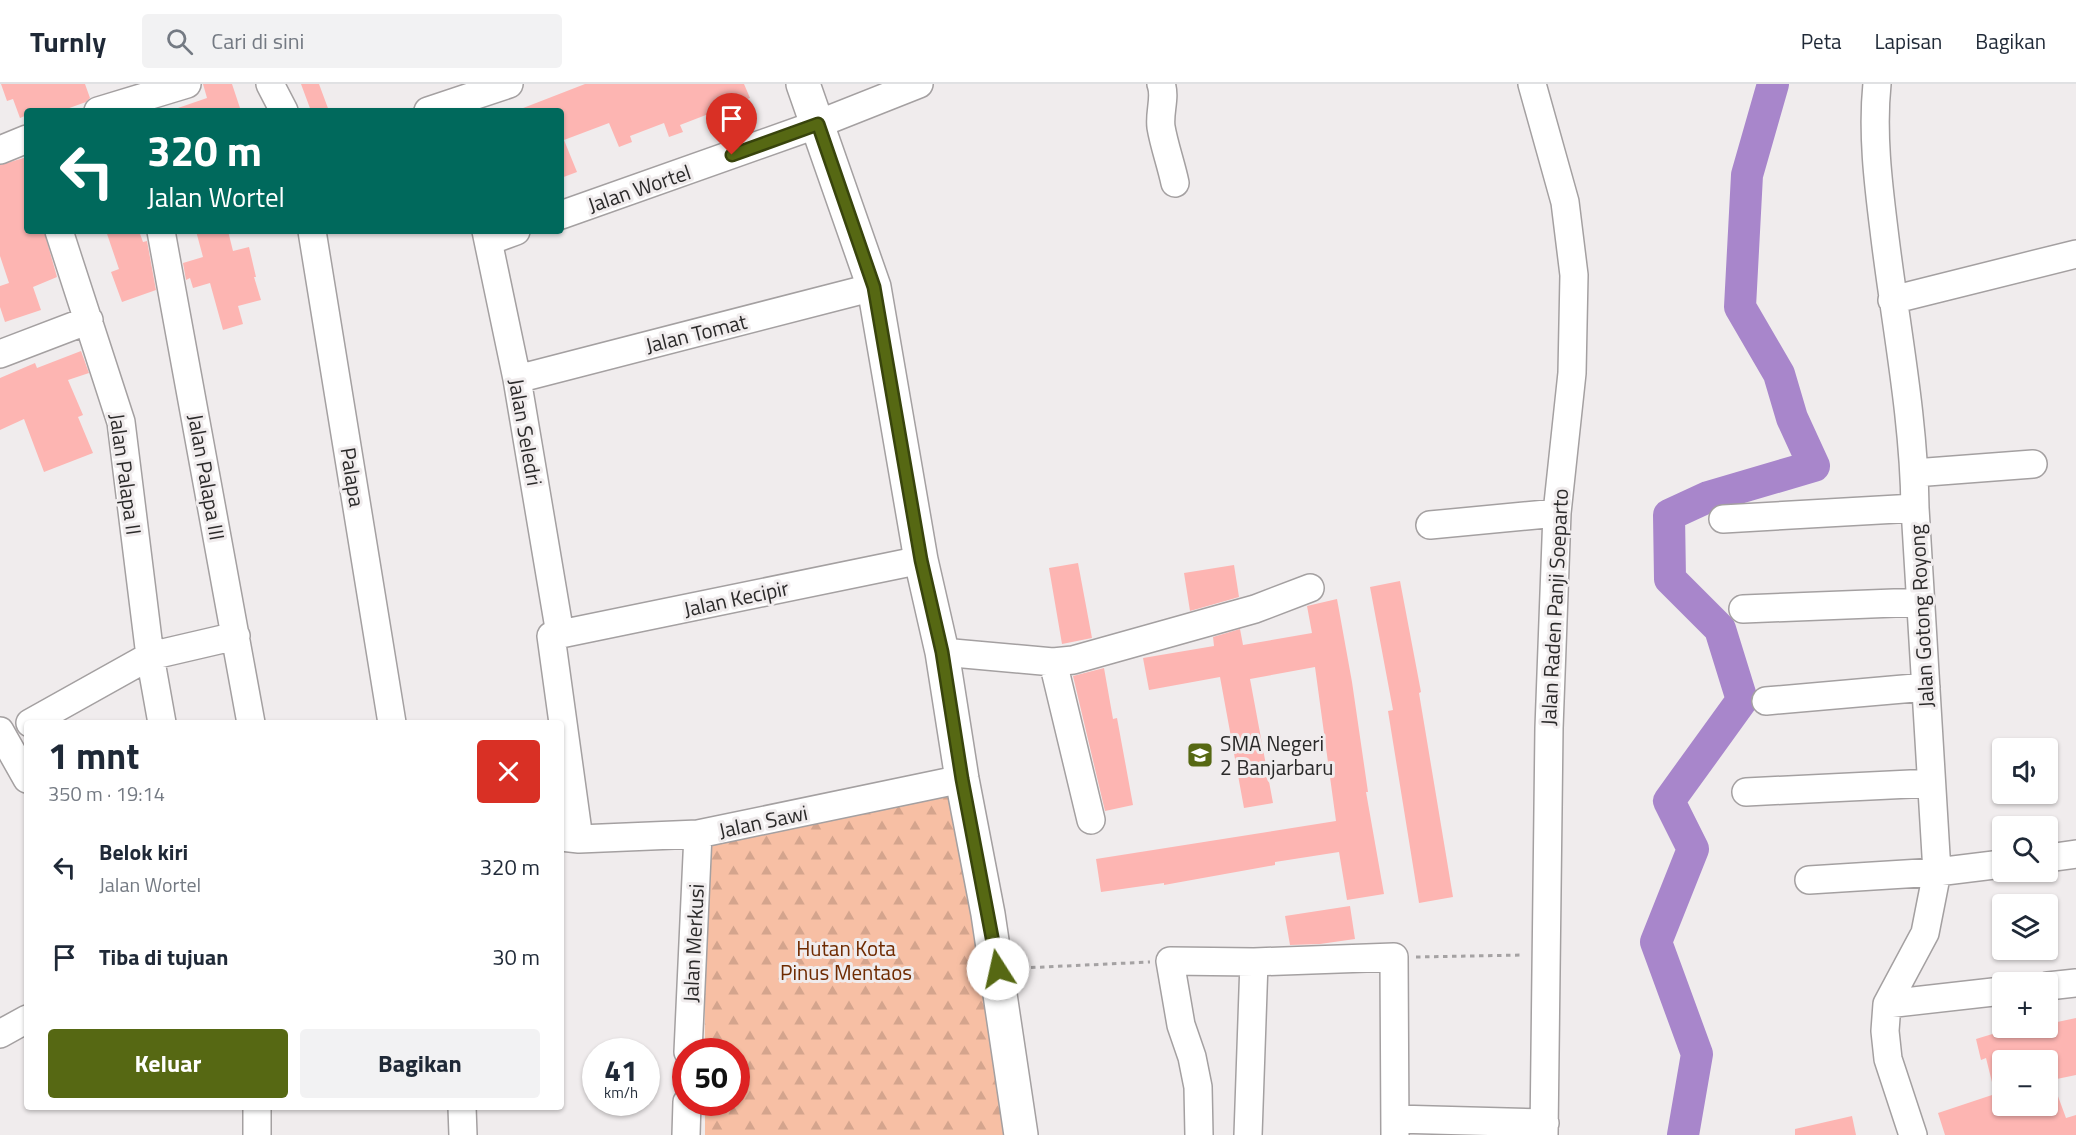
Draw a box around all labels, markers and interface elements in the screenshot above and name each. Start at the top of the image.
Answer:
search box [142,14,562,68]
text: Turnly [30,20,106,63]
text: Cari di sini [211,24,304,58]
icon: search [163,25,196,58]
text: Peta [1801,25,1842,57]
text: Lapisan [1875,25,1942,57]
text: Bagikan [1975,25,2046,57]
pin [706,93,757,155]
icon: arrive [715,102,748,135]
text: 320 m [147,118,262,182]
icon: left [48,132,126,210]
street label: Jalan Wortel [583,155,695,221]
text: Jalan Wortel [147,176,285,217]
street label: Jalan Tomat [642,305,751,361]
street label: Jalan Seledri [501,376,551,488]
street label: Jalan Palapa II [102,411,150,537]
street label: Jalan Palapa III [180,411,234,543]
street label: Palapa [333,445,374,510]
street label: Jalan Raden Panji Soeparto [1532,488,1576,726]
street label: Jalan Gotong Royong [1900,523,1942,709]
street label: Jalan Kecipir [680,571,792,625]
place label: SMA Negeri 2 Banjarbaru [1220,727,1333,783]
text: 1 mnt [48,728,139,783]
map controls [1992,738,2058,1116]
button: sound [1992,738,2058,804]
button: close [477,740,540,803]
school or university icon: SMA Negeri 2 Banjarbaru [1185,740,1215,770]
text: 350 m · 19:14 [48,778,165,809]
street label: Jalan Sawi [715,796,811,846]
button: search [1992,816,2058,882]
text: Belok kiri [99,835,188,869]
text: 320 m [480,850,540,884]
icon: left [48,851,81,884]
text: Jalan Wortel [99,869,201,900]
street label: Jalan Merkusi [674,883,712,1003]
button: layers [1992,894,2058,960]
park label: Hutan Kota Pinus Mentaos [780,932,912,988]
position arrow [966,937,1030,1001]
text: Tiba di tujuan [99,940,228,974]
text: 30 m [492,940,540,974]
icon: arrive [48,941,81,974]
button: + [1992,972,2058,1038]
button: Keluar [48,1029,288,1098]
button: Bagikan [300,1029,540,1098]
speed limit sign: 50 [672,1038,750,1116]
text: 41 [604,1047,638,1093]
button: − [1992,1050,2058,1116]
text: km/h [604,1081,638,1104]

